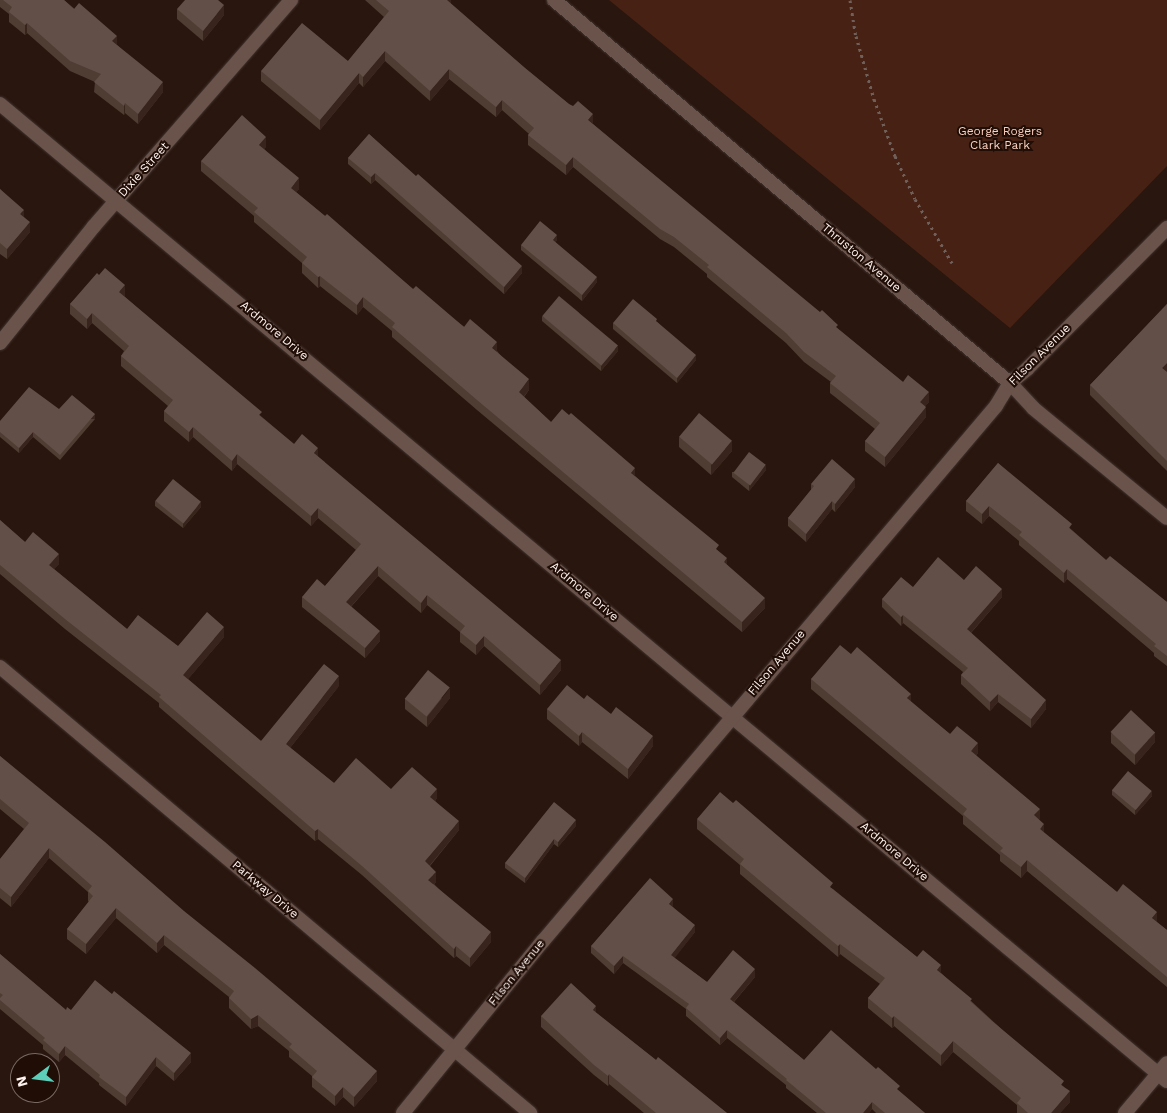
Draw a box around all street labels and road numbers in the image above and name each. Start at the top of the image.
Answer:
street label: Dixie Street [116,140,172,200]
street label: Thruston Avenue [818,221,904,295]
street label: Ardmore Drive [237,298,311,364]
street label: Filson Avenue [1006,321,1074,389]
street label: Ardmore Drive [547,559,621,625]
street label: Filson Avenue [745,627,809,699]
street label: Ardmore Drive [857,819,931,885]
street label: Parkway Drive [229,858,301,922]
street label: Filson Avenue [486,937,548,1009]

